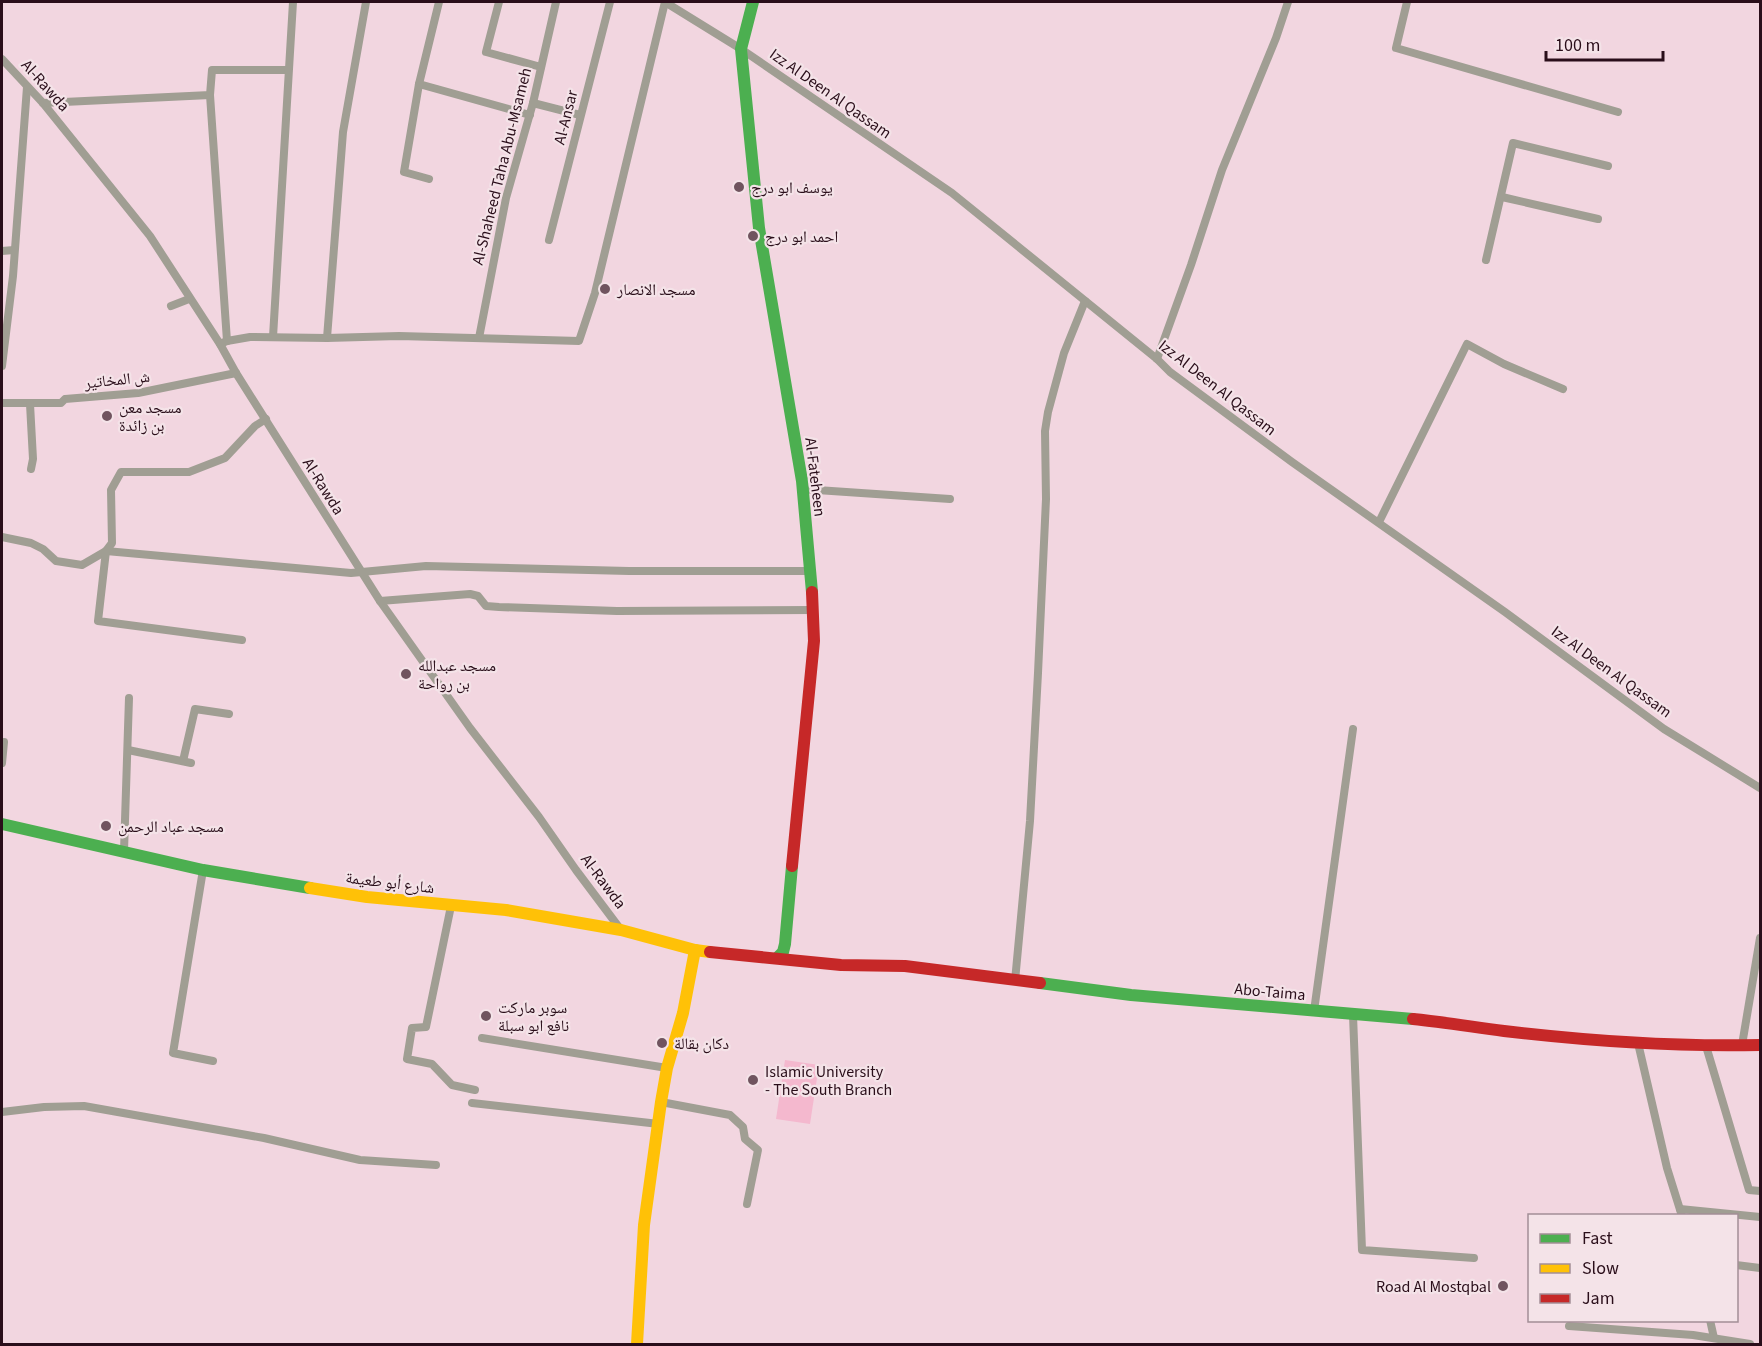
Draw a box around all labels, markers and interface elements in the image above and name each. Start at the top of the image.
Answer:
scale bar [1546,24,1663,62]
text: 100 m [1555,33,1600,58]
street label: Izz Al Deen Al Qassam [765,43,896,144]
street label: Al-Rawda [16,55,75,117]
street label: Al-Shaheed Taha Abu-Msameh [467,65,537,267]
street label: Al-Ansar [549,87,583,147]
place label: يوسف ابو درج [751,177,833,199]
marker: يوسف ابو درج [732,180,746,194]
place label: احمد ابو درج [765,226,838,248]
marker: احمد ابو درج [746,229,760,243]
place label: مسجد الانصار [616,279,696,301]
marker: مسجد الانصار [598,282,612,296]
street label: Izz Al Deen Al Qassam [1154,335,1281,441]
street label: ش المخاتير [82,366,151,394]
place label: مسجد معن بن زائدة [119,397,182,437]
marker: مسجد معن بن زائدة [100,409,114,423]
street label: Al-Fateheen [799,436,831,518]
street label: Al-Rawda [297,454,349,519]
street label: Izz Al Deen Al Qassam [1547,621,1676,723]
place label: مسجد عبدالله بن رواحة [418,655,496,695]
marker: مسجد عبدالله بن رواحة [399,667,413,681]
place label: مسجد عباد الرحمن [118,816,224,838]
marker: مسجد عباد الرحمن [99,819,113,833]
street label: Al-Rawda [575,850,631,913]
street label: شارع أبو طعيمة [344,867,436,899]
street label: Abo-Taima [1233,978,1306,1006]
place label: سوبر ماركت نافع ابو سبلة [498,997,569,1037]
marker: سوبر ماركت نافع ابو سبلة [479,1009,493,1023]
place label: دكان بقالة [674,1033,729,1055]
marker: دكان بقالة [655,1036,669,1050]
place label: Islamic University - The South Branch [765,1061,892,1101]
marker: Islamic University - The South Branch [746,1073,760,1087]
legend [1528,1214,1738,1322]
text: Fast [1582,1226,1613,1251]
text: Slow [1582,1256,1619,1281]
place label: Road Al Mostqbal [1376,1276,1491,1298]
marker: Road Al Mostqbal [1496,1279,1510,1293]
text: Jam [1582,1286,1615,1311]

